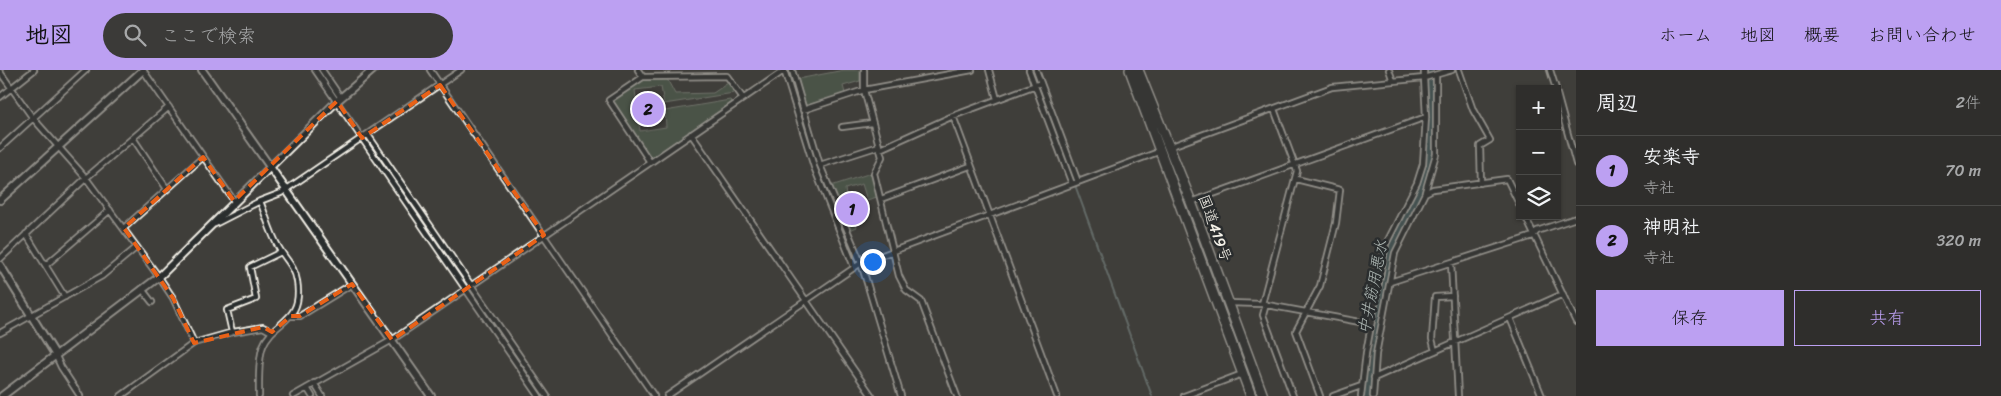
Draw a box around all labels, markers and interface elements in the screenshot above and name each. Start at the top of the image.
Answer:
search box [103,13,453,58]
text: 地図 [25,14,73,56]
text: ここで検索 [161,19,256,52]
text: ホーム [1659,19,1712,51]
text: 地図 [1740,19,1776,51]
text: 概要 [1804,19,1840,51]
text: お問い合わせ [1868,19,1976,51]
icon: search [121,21,149,49]
text: 周辺 [1596,84,1638,122]
map controls [1516,85,1561,220]
button: + [1516,85,1561,130]
text: 2件 [1956,88,1981,117]
pin: 2 [632,90,664,128]
button: − [1516,130,1561,175]
text: 安楽寺 [1643,140,1700,173]
text: 1 [1609,156,1615,185]
text: 70 m [1945,156,1981,185]
text: 寺社 [1643,173,1675,202]
button: layers [1516,175,1561,220]
pin: 1 [836,190,868,228]
street label: 国道419号 [1191,191,1239,265]
text: 神明社 [1643,210,1700,243]
text: 2 [1607,226,1617,255]
text: 320 m [1936,226,1981,255]
water label: 中井筋用悪水 [1349,237,1396,337]
text: 寺社 [1643,243,1675,272]
your location [860,249,886,275]
button: 保存 [1596,290,1784,346]
button: 共有 [1794,290,1981,346]

